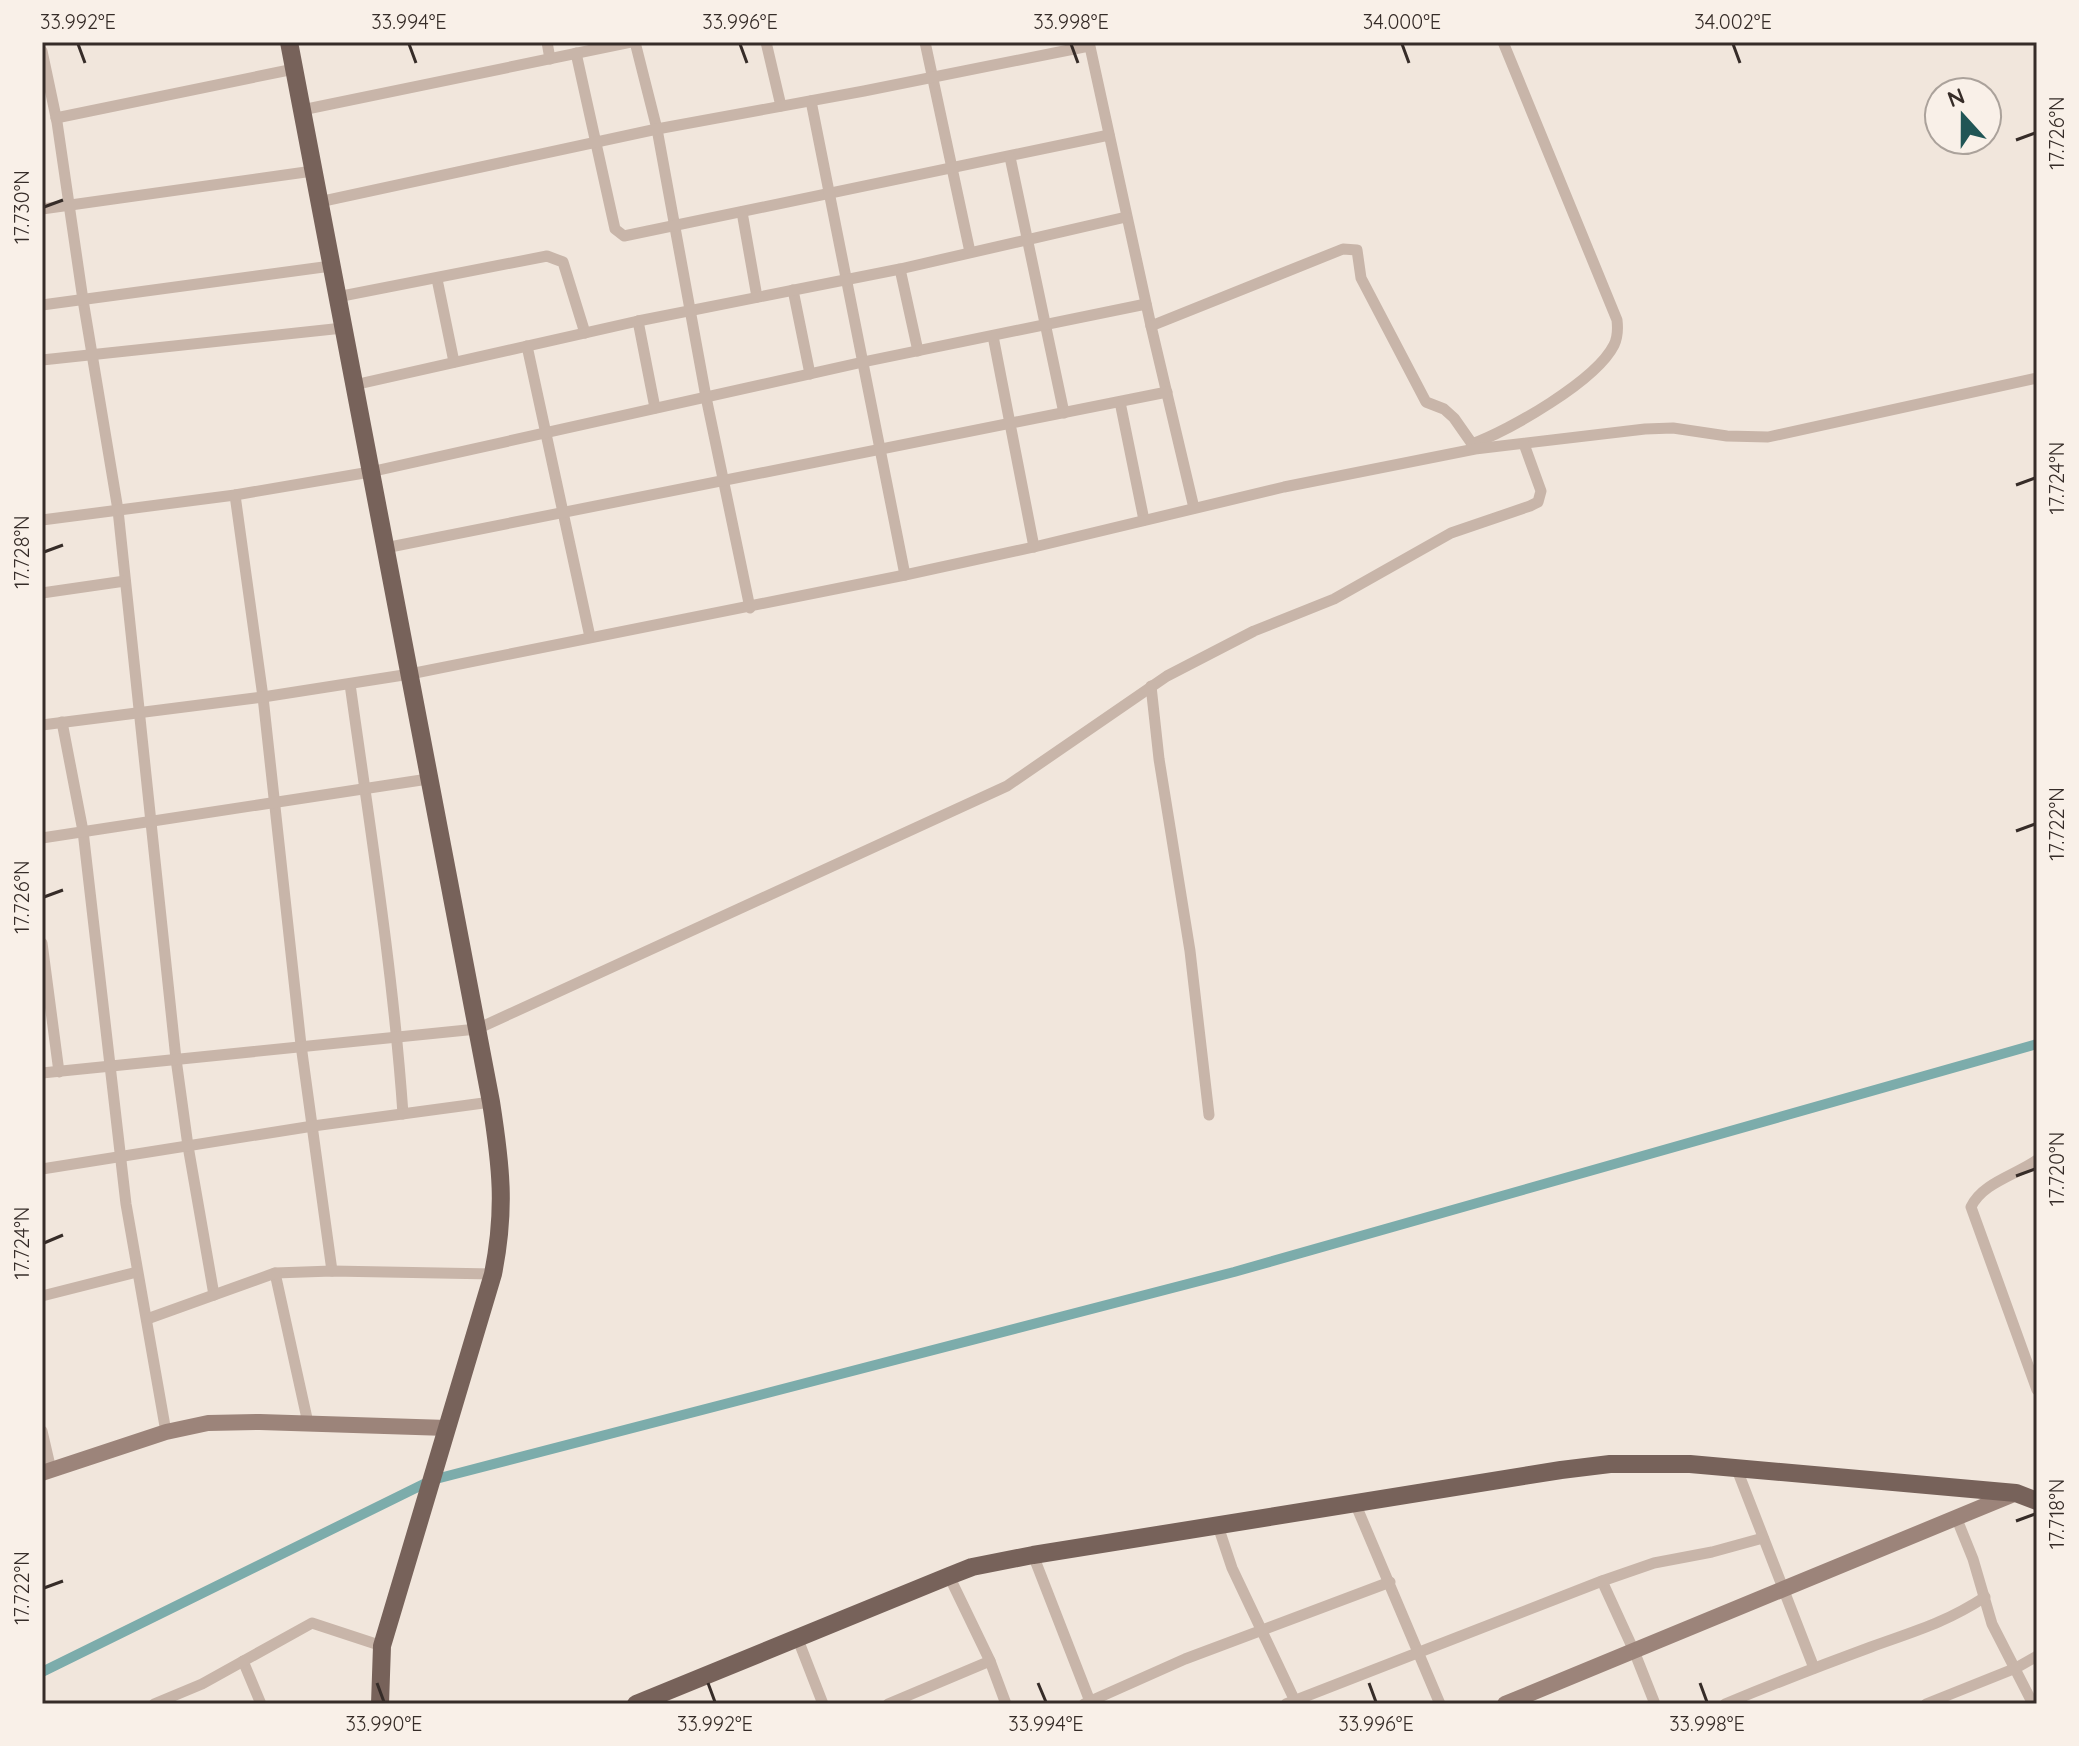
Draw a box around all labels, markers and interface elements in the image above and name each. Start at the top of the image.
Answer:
text: 33.992°E [40,9,116,34]
text: 33.994°E [371,9,447,34]
text: 33.996°E [702,9,778,34]
text: 33.998°E [1033,9,1109,34]
text: 34.000°E [1363,9,1441,34]
text: 34.002°E [1694,9,1772,34]
north arrow [1923,76,2003,156]
text: N [1943,81,1968,113]
text: 17.726°N [2044,96,2069,170]
text: 17.730°N [9,170,34,244]
text: 17.724°N [2044,442,2069,514]
text: 17.728°N [9,515,34,589]
text: 17.722°N [2044,787,2069,861]
text: 17.726°N [9,860,34,934]
text: 17.720°N [2044,1132,2069,1206]
text: 17.724°N [9,1207,34,1279]
text: 17.718°N [2044,1479,2069,1549]
text: 17.722°N [9,1551,34,1625]
text: 33.990°E [346,1711,422,1736]
text: 33.992°E [677,1711,753,1736]
text: 33.994°E [1008,1711,1084,1736]
text: 33.996°E [1338,1711,1414,1736]
text: 33.998°E [1669,1711,1745,1736]

